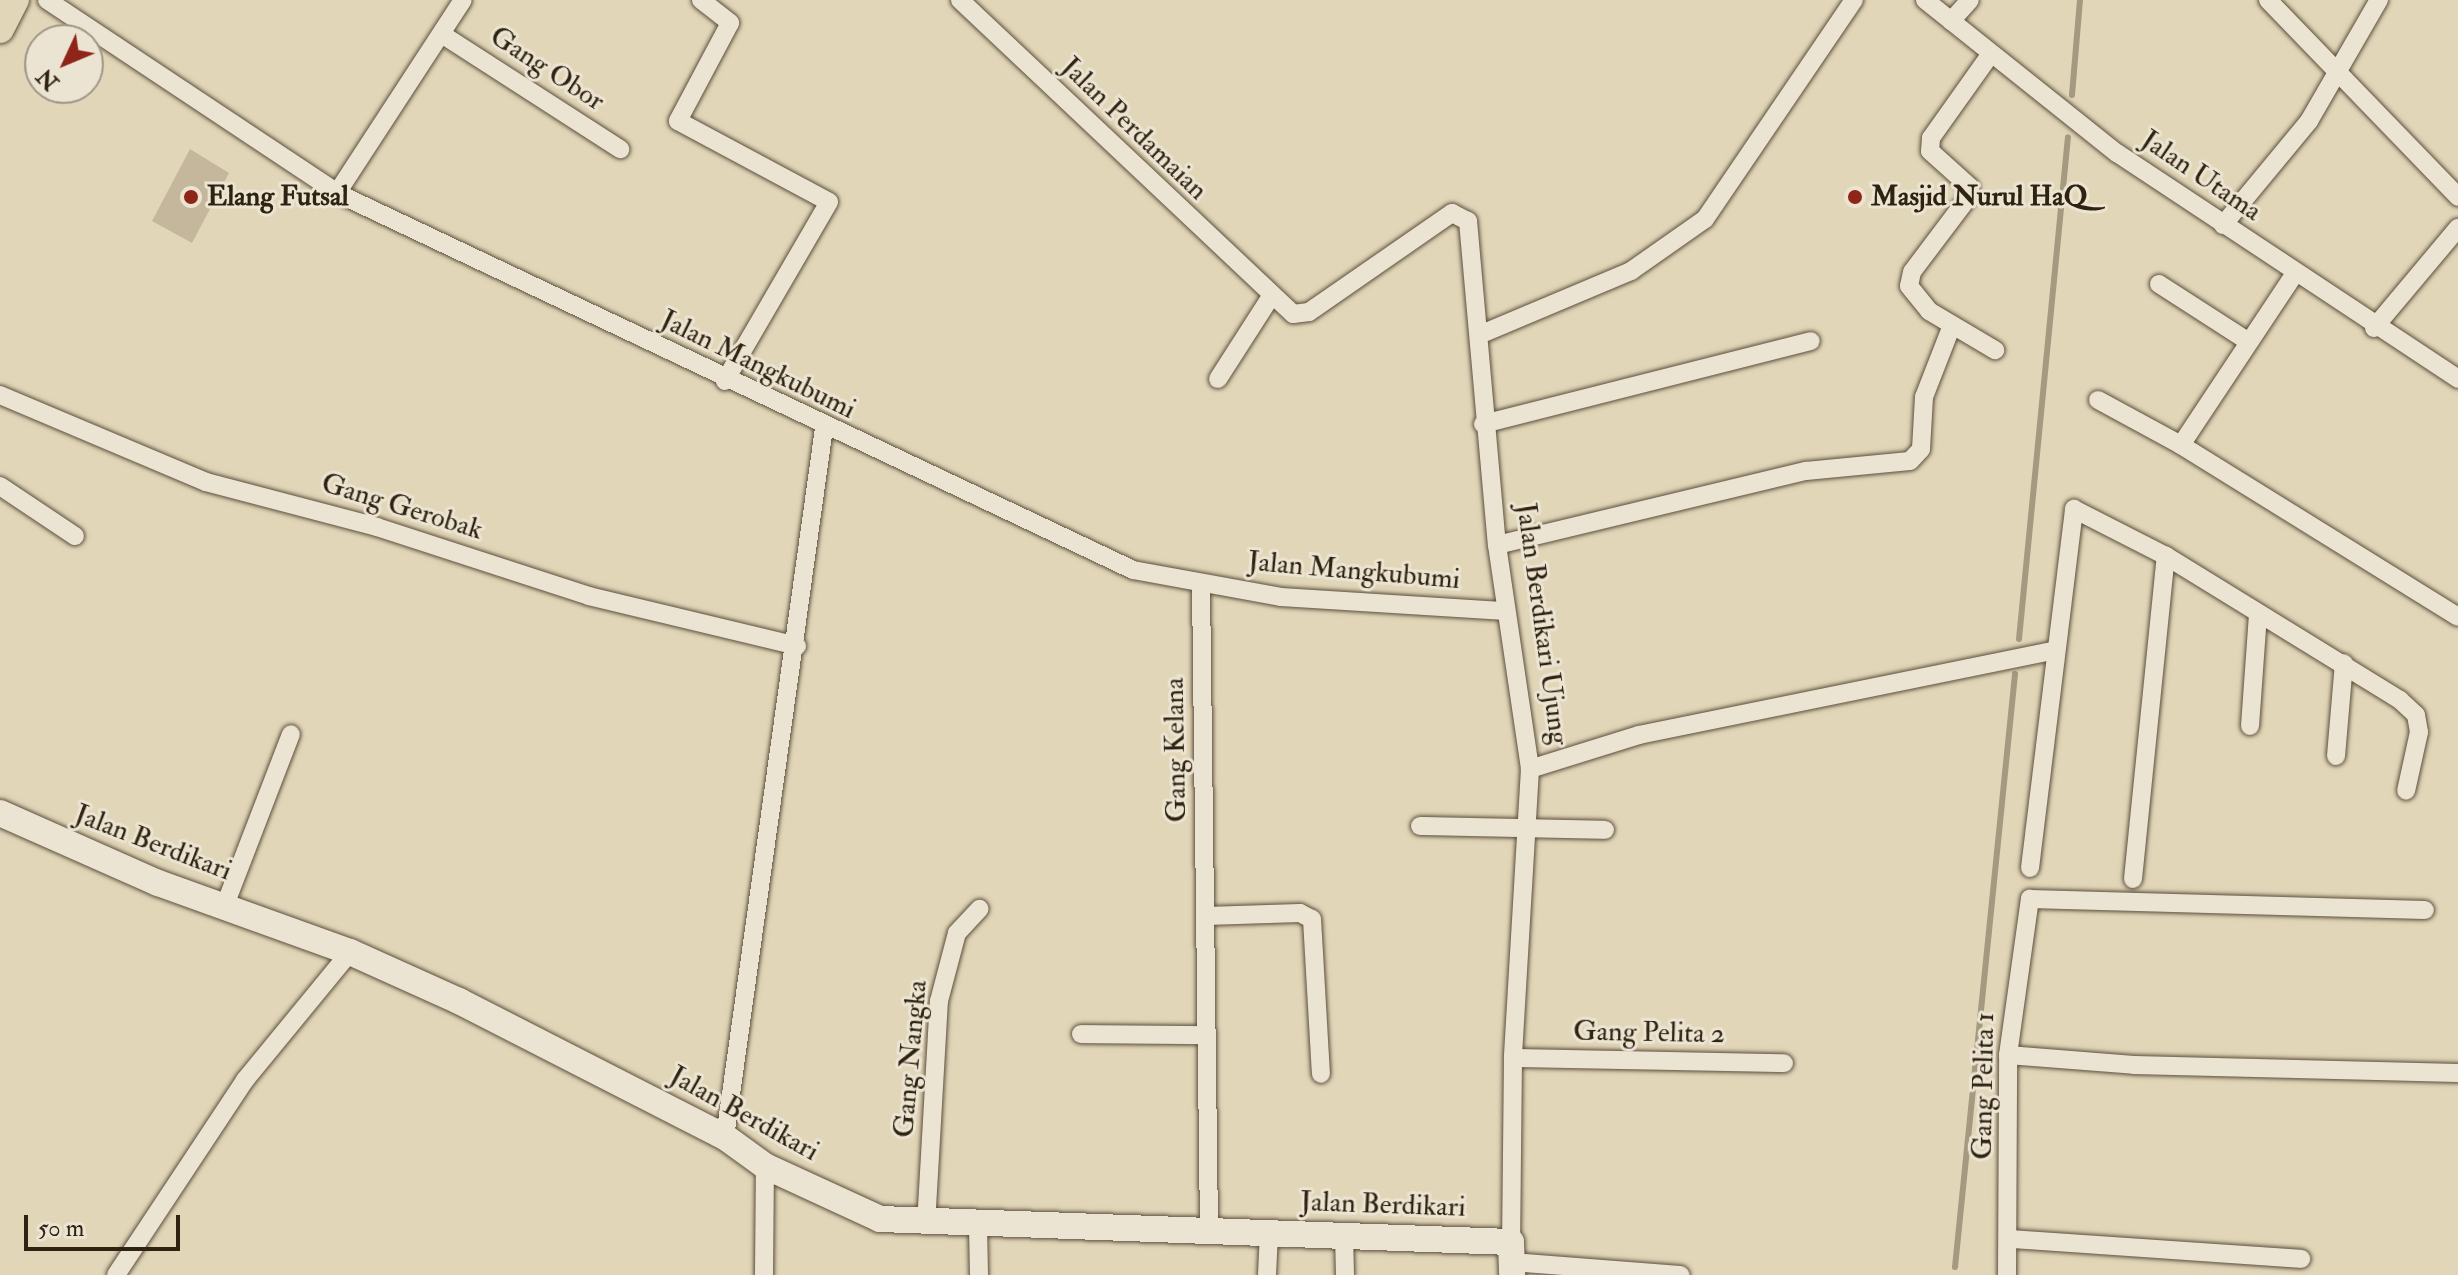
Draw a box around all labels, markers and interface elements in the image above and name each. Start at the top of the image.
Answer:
street label: Gang Obor [484,20,610,118]
north arrow [24,24,104,104]
street label: Jalan Perdamaian [1054,51,1214,207]
text: N [31,62,65,96]
street label: Jalan Utama [2134,124,2268,228]
place label: Elang Futsal [207,180,349,214]
place label: Masjid Nurul HaQ [1871,180,2087,214]
marker: Elang Futsal [182,188,200,206]
marker: Masjid Nurul HaQ [1846,188,1864,206]
street label: Jalan Mangkubumi [655,303,861,427]
street label: Gang Gerobak [317,467,487,547]
street label: Jalan Berdikari Ujung [1508,501,1576,747]
street label: Jalan Mangkubumi [1247,545,1461,597]
street label: Gang Kelana [1158,677,1194,823]
street label: Jalan Berdikari [70,798,236,888]
street label: Gang Nangka [887,979,935,1139]
street label: Gang Pelita 1 [1966,1012,2002,1160]
street label: Gang Pelita 2 [1573,1015,1725,1051]
street label: Jalan Berdikari [664,1059,824,1169]
street label: Jalan Berdikari [1300,1185,1466,1225]
scale bar [28,1199,184,1249]
text: 50 m [38,1213,84,1244]

